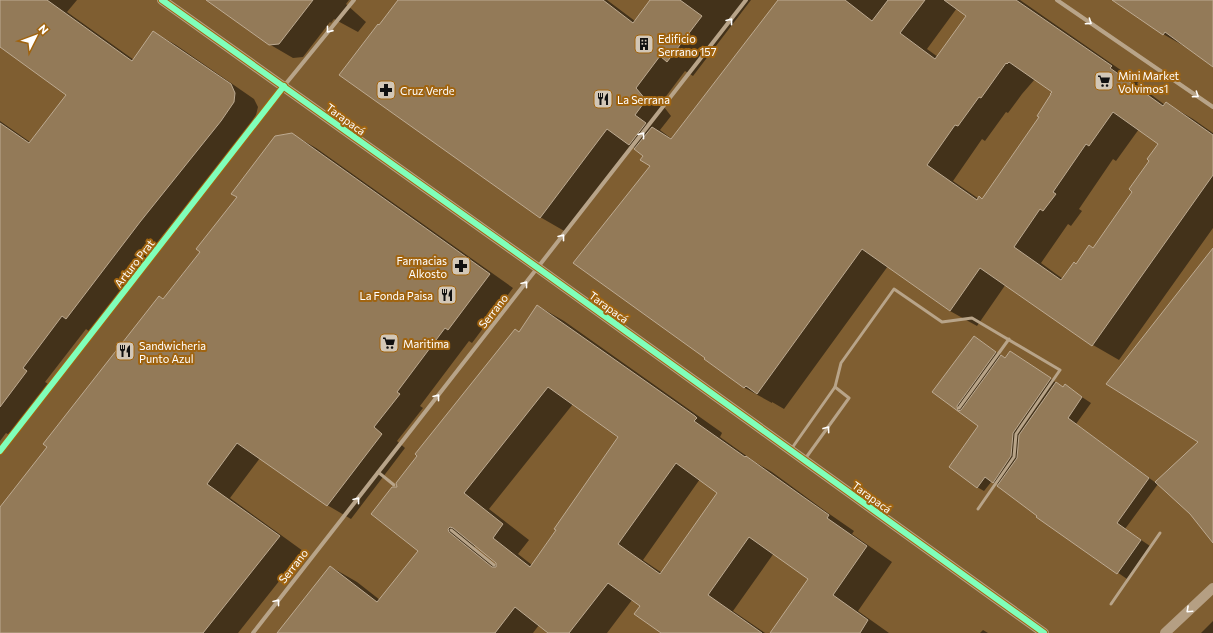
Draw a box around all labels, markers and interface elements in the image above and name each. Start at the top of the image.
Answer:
north arrow [16,16,56,56]
one-way arrow [1085,17,1092,25]
one-way arrow [725,18,733,25]
text: N [36,22,51,36]
one-way arrow [327,26,334,33]
place label: Edificio Serrano 157 [658,32,717,58]
building icon: Edificio Serrano 157 [633,33,655,55]
place label: Mini Market Volvimos1 [1118,69,1180,95]
supermarket icon: Mini Market Volvimos1 [1093,70,1115,92]
pharmacy icon: Cruz Verde [375,79,397,101]
place label: Cruz Verde [400,84,455,97]
restaurant icon: La Serrana [592,88,614,110]
one-way arrow [1192,90,1199,97]
place label: La Serrana [617,93,670,106]
street label: Tarapacá [324,100,368,138]
one-way arrow [637,132,644,139]
one-way arrow [557,235,564,242]
street label: Arturo Prat [111,236,157,289]
place label: Farmacias Alkosto [396,254,447,280]
pharmacy icon: Farmacias Alkosto [450,255,472,277]
one-way arrow [521,281,528,288]
restaurant icon: La Fonda Paisa [436,284,458,306]
street label: Tarapacá [587,288,631,326]
place label: La Fonda Paisa [359,289,433,302]
street label: Serrano [476,291,511,331]
supermarket icon: Maritima [378,332,400,354]
place label: Maritima [403,337,449,350]
place label: Sandwicheria Punto Azul [139,339,206,365]
restaurant icon: Sandwicheria Punto Azul [114,340,136,362]
one-way arrow [432,395,439,402]
one-way arrow [822,427,829,434]
street label: Tarapacá [850,478,894,516]
one-way arrow [352,497,359,504]
street label: Serrano [276,546,311,586]
one-way arrow [272,600,279,607]
one-way arrow [1186,606,1194,613]

